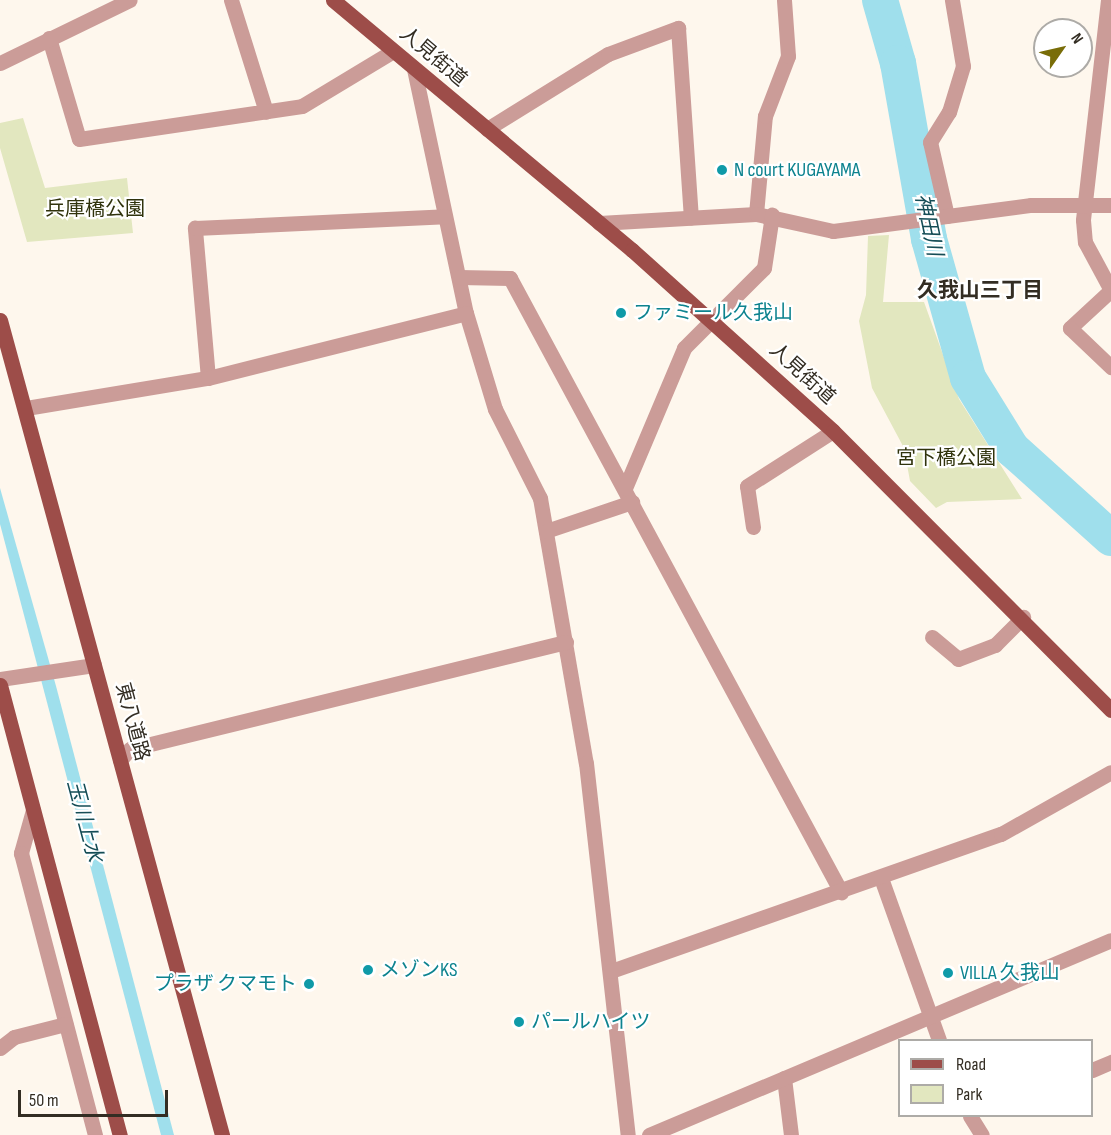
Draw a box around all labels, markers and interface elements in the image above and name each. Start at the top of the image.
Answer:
north arrow [1033,18,1093,78]
street label: 人見街道 [395,22,471,92]
text: N [1066,30,1087,48]
place label: N court KUGAYAMA [734,158,860,182]
marker: N court KUGAYAMA [715,163,729,177]
water label: 神田川 [909,192,947,258]
park label: 兵庫橋公園 [45,197,145,221]
district label: 久我山三丁目 [917,278,1043,304]
place label: ファミール久我山 [633,301,793,325]
marker: ファミール久我山 [614,306,628,320]
street label: 人見街道 [764,338,840,410]
park label: 宮下橋公園 [896,446,996,470]
street label: 東八道路 [110,680,154,764]
water label: 玉川上水 [61,777,107,865]
place label: メゾンKS [380,958,458,982]
place label: VILLA 久我山 [960,961,1060,985]
marker: メゾンKS [361,963,375,977]
marker: VILLA 久我山 [941,966,955,980]
place label: プラザ クマモト [154,972,297,996]
marker: プラザ クマモト [302,977,316,991]
place label: パールハイツ [531,1010,651,1034]
marker: パールハイツ [512,1015,526,1029]
legend [898,1039,1093,1117]
text: Road [956,1054,986,1075]
scale bar [21,1078,171,1116]
text: Park [956,1084,982,1105]
text: 50 m [29,1090,59,1111]

